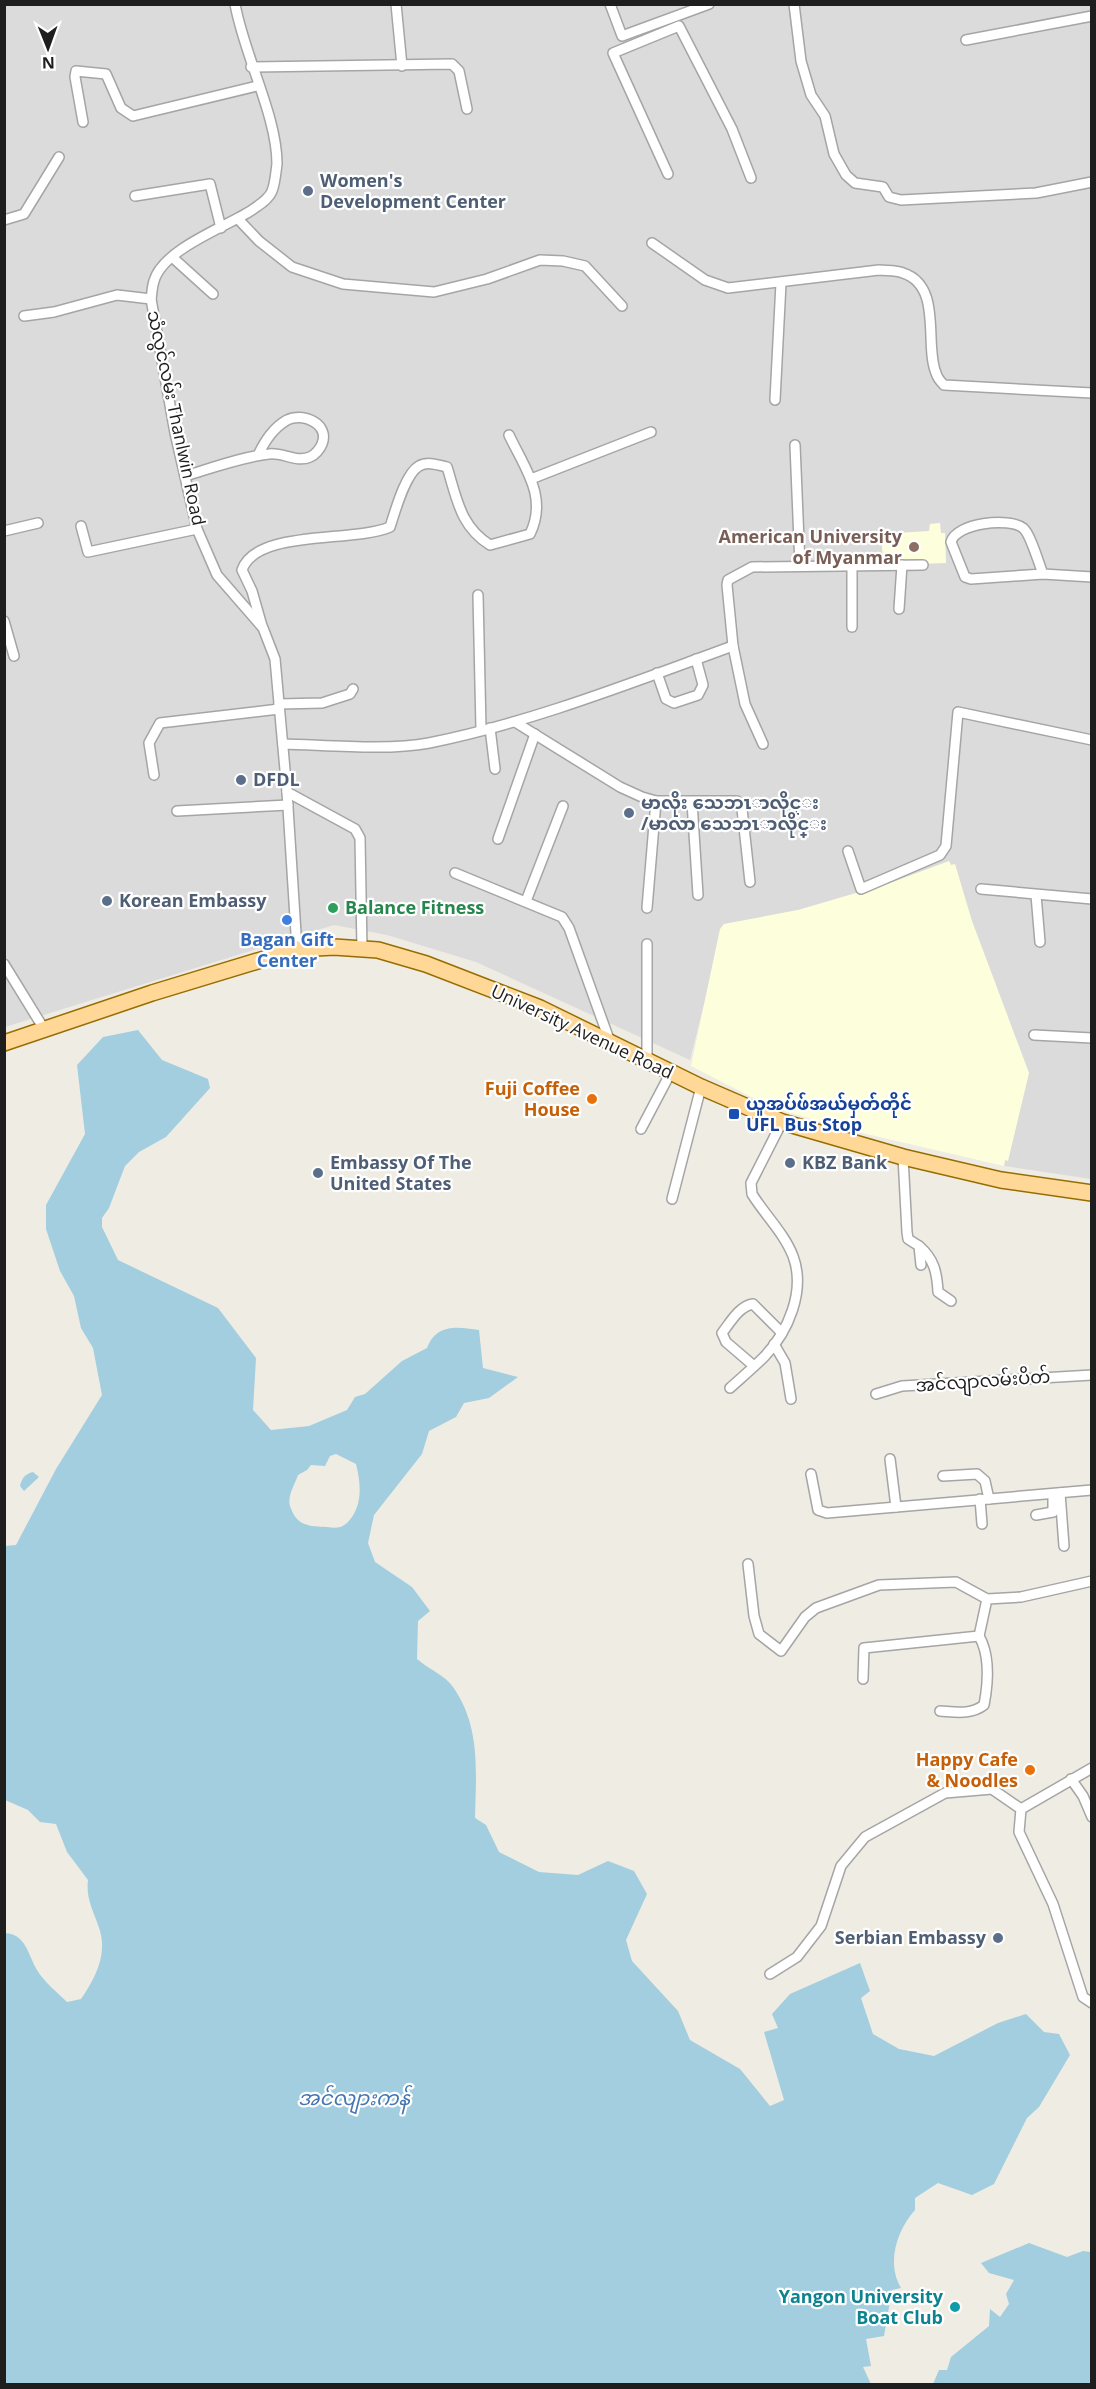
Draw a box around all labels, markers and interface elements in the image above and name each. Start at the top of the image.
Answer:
north arrow [18,18,78,78]
text: N [42,52,55,74]
place label: Women's Development Center [320,168,506,213]
marker: Women's Development Center [301,184,315,198]
street label: သံလွင်လမ်း Thanlwin Road [139,308,212,528]
place label: American University of Myanmar [719,524,903,569]
marker: American University of Myanmar [907,540,921,554]
place label: DFDL [253,767,300,791]
marker: DFDL [234,773,248,787]
place label: မာလိုး သေဘၤာလိုင္း /မာလာ သေဘၤာလိုင္း [641,790,827,838]
marker: မာလိုး သေဘၤာလိုင္း /မာလာ သေဘၤာလိုင္း [622,806,636,820]
place label: Korean Embassy [119,888,267,912]
marker: Korean Embassy [100,894,114,908]
place label: Balance Fitness [345,895,484,919]
marker: Balance Fitness [326,901,340,915]
marker: Bagan Gift Center [280,913,294,927]
place label: Bagan Gift Center [240,927,334,972]
street label: University Avenue Road [487,978,678,1084]
place label: Fuji Coffee House [485,1076,580,1121]
place label: ယူအပ်ဖ်အယ်မှတ်တိုင် UFL Bus Stop [746,1091,912,1136]
marker: Fuji Coffee House [585,1092,599,1106]
marker: ယူအပ်ဖ်အယ်မှတ်တိုင် UFL Bus Stop [727,1107,741,1121]
place label: Embassy Of The United States [330,1150,472,1195]
place label: KBZ Bank [802,1150,888,1174]
marker: KBZ Bank [783,1156,797,1170]
marker: Embassy Of The United States [311,1166,325,1180]
street label: အင်လျာလမ်းပိတ် [915,1362,1051,1401]
place label: Happy Cafe & Noodles [916,1747,1018,1792]
marker: Happy Cafe & Noodles [1023,1763,1037,1777]
place label: Serbian Embassy [835,1925,987,1949]
marker: Serbian Embassy [991,1931,1005,1945]
water label: အင်လျားကန် [298,2084,413,2115]
place label: Yangon University Boat Club [779,2284,944,2329]
marker: Yangon University Boat Club [948,2300,962,2314]

